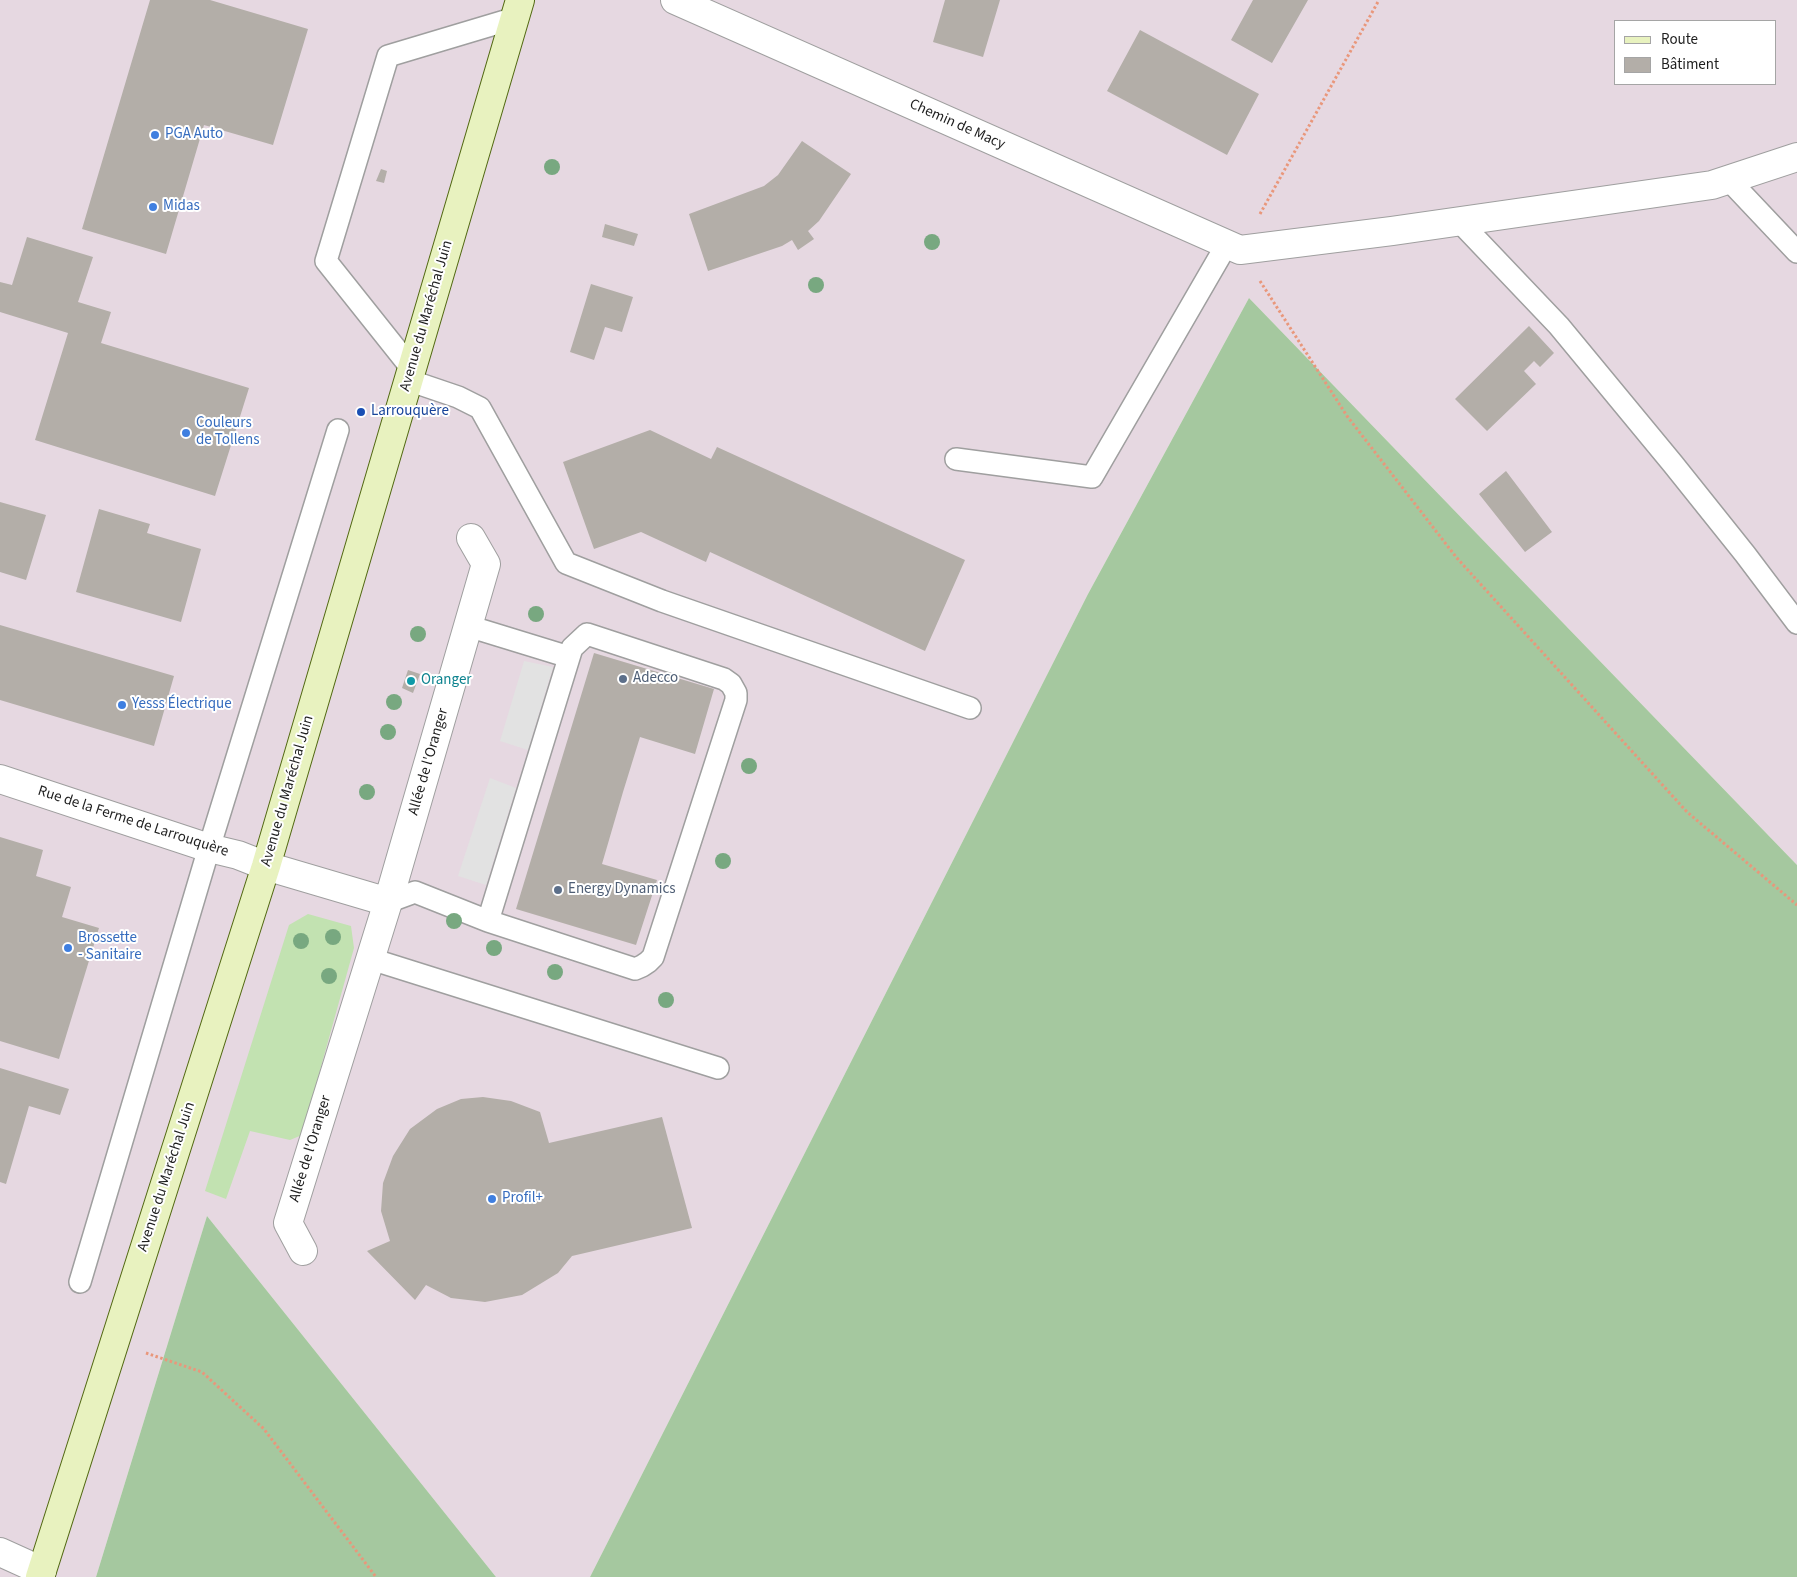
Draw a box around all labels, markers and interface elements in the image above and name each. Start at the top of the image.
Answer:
legend [1614,20,1777,85]
text: Route [1661,29,1698,50]
text: Bâtiment [1661,54,1719,75]
street label: Chemin de Macy [906,96,1008,154]
place label: PGA Auto [165,126,223,144]
marker: PGA Auto [149,129,161,141]
place label: Midas [163,198,200,216]
marker: Midas [147,201,159,213]
street label: Avenue du Maréchal Juin [397,238,457,394]
place label: Larrouquère [371,403,449,421]
marker: Larrouquère [355,406,367,418]
place label: Couleurs de Tollens [196,415,260,450]
marker: Couleurs de Tollens [180,427,192,439]
place label: Adecco [633,670,678,688]
place label: Oranger [421,672,472,690]
marker: Adecco [617,673,629,685]
marker: Oranger [405,675,417,687]
place label: Yesss Électrique [132,696,232,714]
marker: Yesss Électrique [116,699,128,711]
street label: Allée de l'Oranger [405,706,453,818]
street label: Avenue du Maréchal Juin [258,713,318,869]
street label: Rue de la Ferme de Larrouquère [35,783,231,861]
place label: Energy Dynamics [568,881,676,899]
marker: Energy Dynamics [552,884,564,896]
place label: Brossette - Sanitaire [78,930,142,965]
marker: Brossette - Sanitaire [62,942,74,954]
street label: Allée de l'Oranger [286,1093,336,1205]
street label: Avenue du Maréchal Juin [134,1100,200,1254]
place label: Profil+ [502,1190,543,1208]
marker: Profil+ [486,1193,498,1205]

